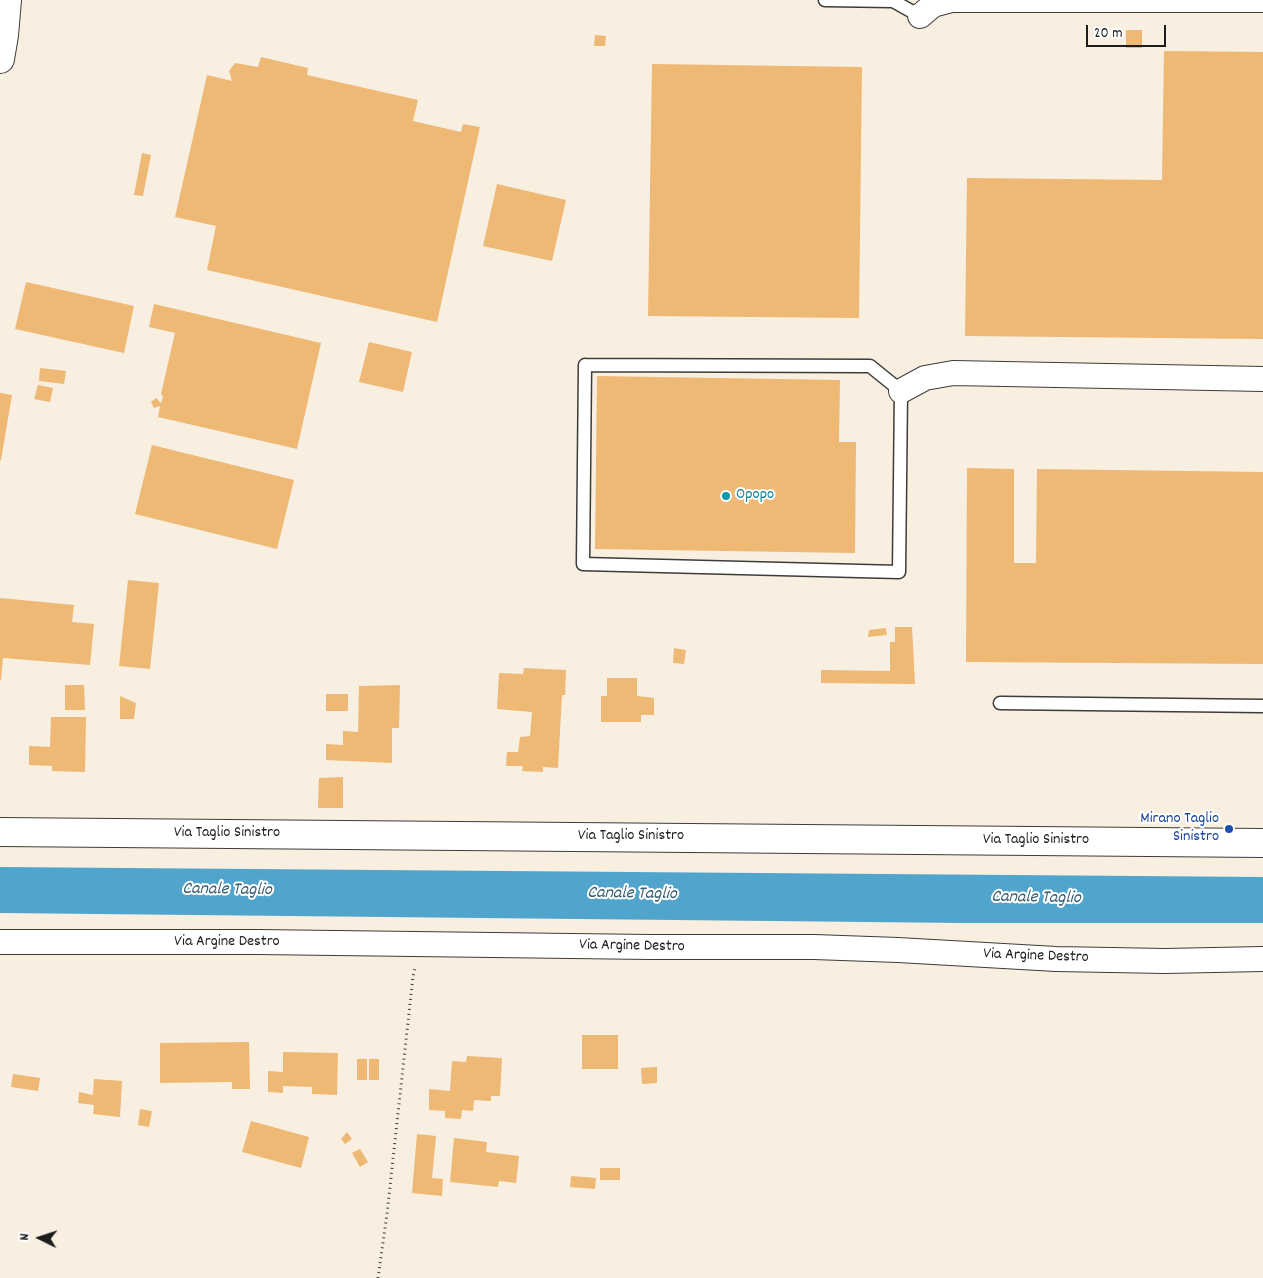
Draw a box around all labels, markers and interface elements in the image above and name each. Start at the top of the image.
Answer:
scale bar [1088,15,1168,47]
text: 20 m [1094,23,1122,45]
place label: Opopo [736,486,774,506]
marker: Opopo [720,490,732,502]
place label: Mirano Taglio Sinistro [1140,810,1219,848]
marker: Mirano Taglio Sinistro [1223,823,1235,835]
street label: Via Taglio Sinistro [174,824,280,844]
street label: Via Taglio Sinistro [578,827,684,847]
street label: Via Taglio Sinistro [983,831,1089,851]
water label: Canale Taglio [182,879,272,903]
water label: Canale Taglio [587,883,677,907]
water label: Canale Taglio [991,887,1081,911]
street label: Via Argine Destro [174,933,280,953]
street label: Via Argine Destro [579,936,685,958]
street label: Via Argine Destro [983,946,1089,968]
north arrow [15,1213,65,1263]
text: N [15,1233,35,1241]

